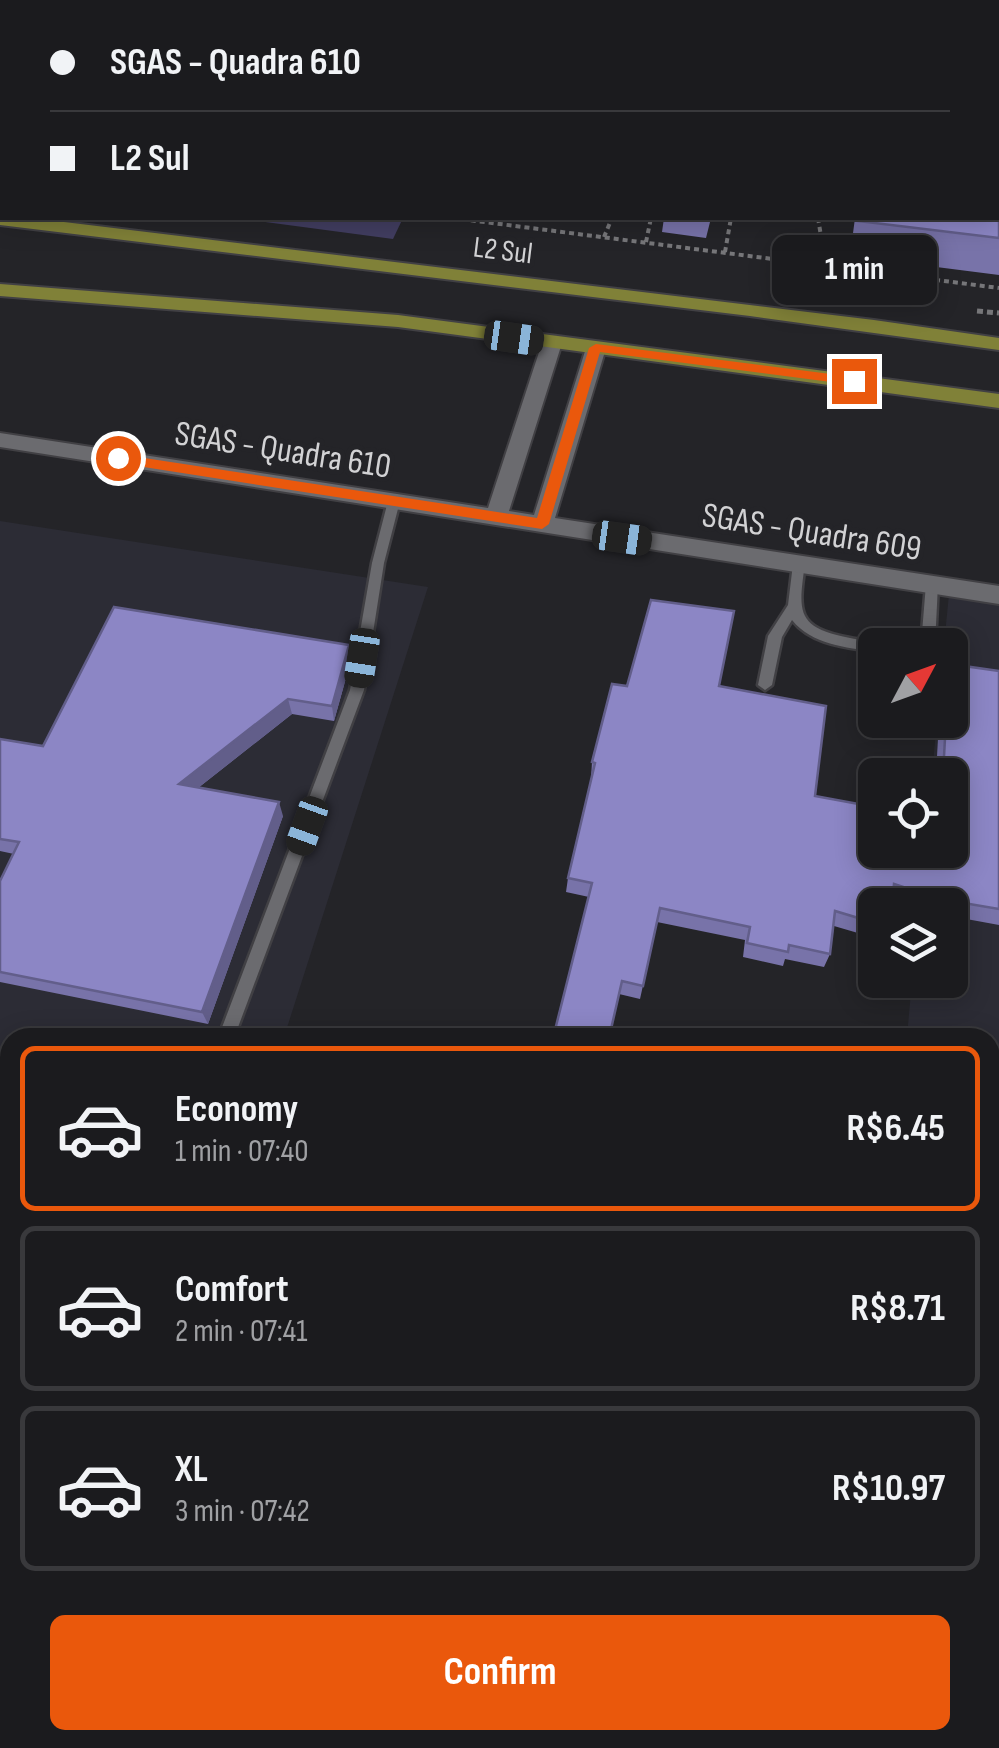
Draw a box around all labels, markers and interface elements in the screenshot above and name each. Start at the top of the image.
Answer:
text: SGAS - Quadra 610 [110,40,361,85]
text: L2 Sul [110,136,189,181]
street label: L2 Sul [471,230,535,272]
callout: 1 min [772,236,936,306]
text: 1 min [825,250,884,289]
car [482,319,546,357]
route end [832,359,877,404]
street label: SGAS - Quadra 610 [172,412,394,489]
route start [96,436,141,481]
street label: SGAS - Quadra 609 [699,494,924,571]
car [590,519,654,557]
car [342,626,382,690]
north arrow [858,628,968,738]
map controls [858,628,968,998]
button: locate [858,758,968,868]
car [283,793,331,859]
button: layers [858,888,968,998]
icon: car [55,1084,145,1174]
text: Economy [175,1087,298,1132]
text: R$6.45 [846,1106,945,1151]
text: 1 min · 07:40 [175,1132,309,1171]
icon: car [55,1264,145,1354]
text: Comfort [175,1267,289,1312]
text: R$8.71 [850,1286,945,1331]
text: 2 min · 07:41 [175,1312,308,1351]
icon: car [55,1444,145,1534]
text: XL [175,1447,208,1492]
text: R$10.97 [832,1466,945,1511]
text: 3 min · 07:42 [175,1492,310,1531]
button: Confirm [50,1615,950,1730]

